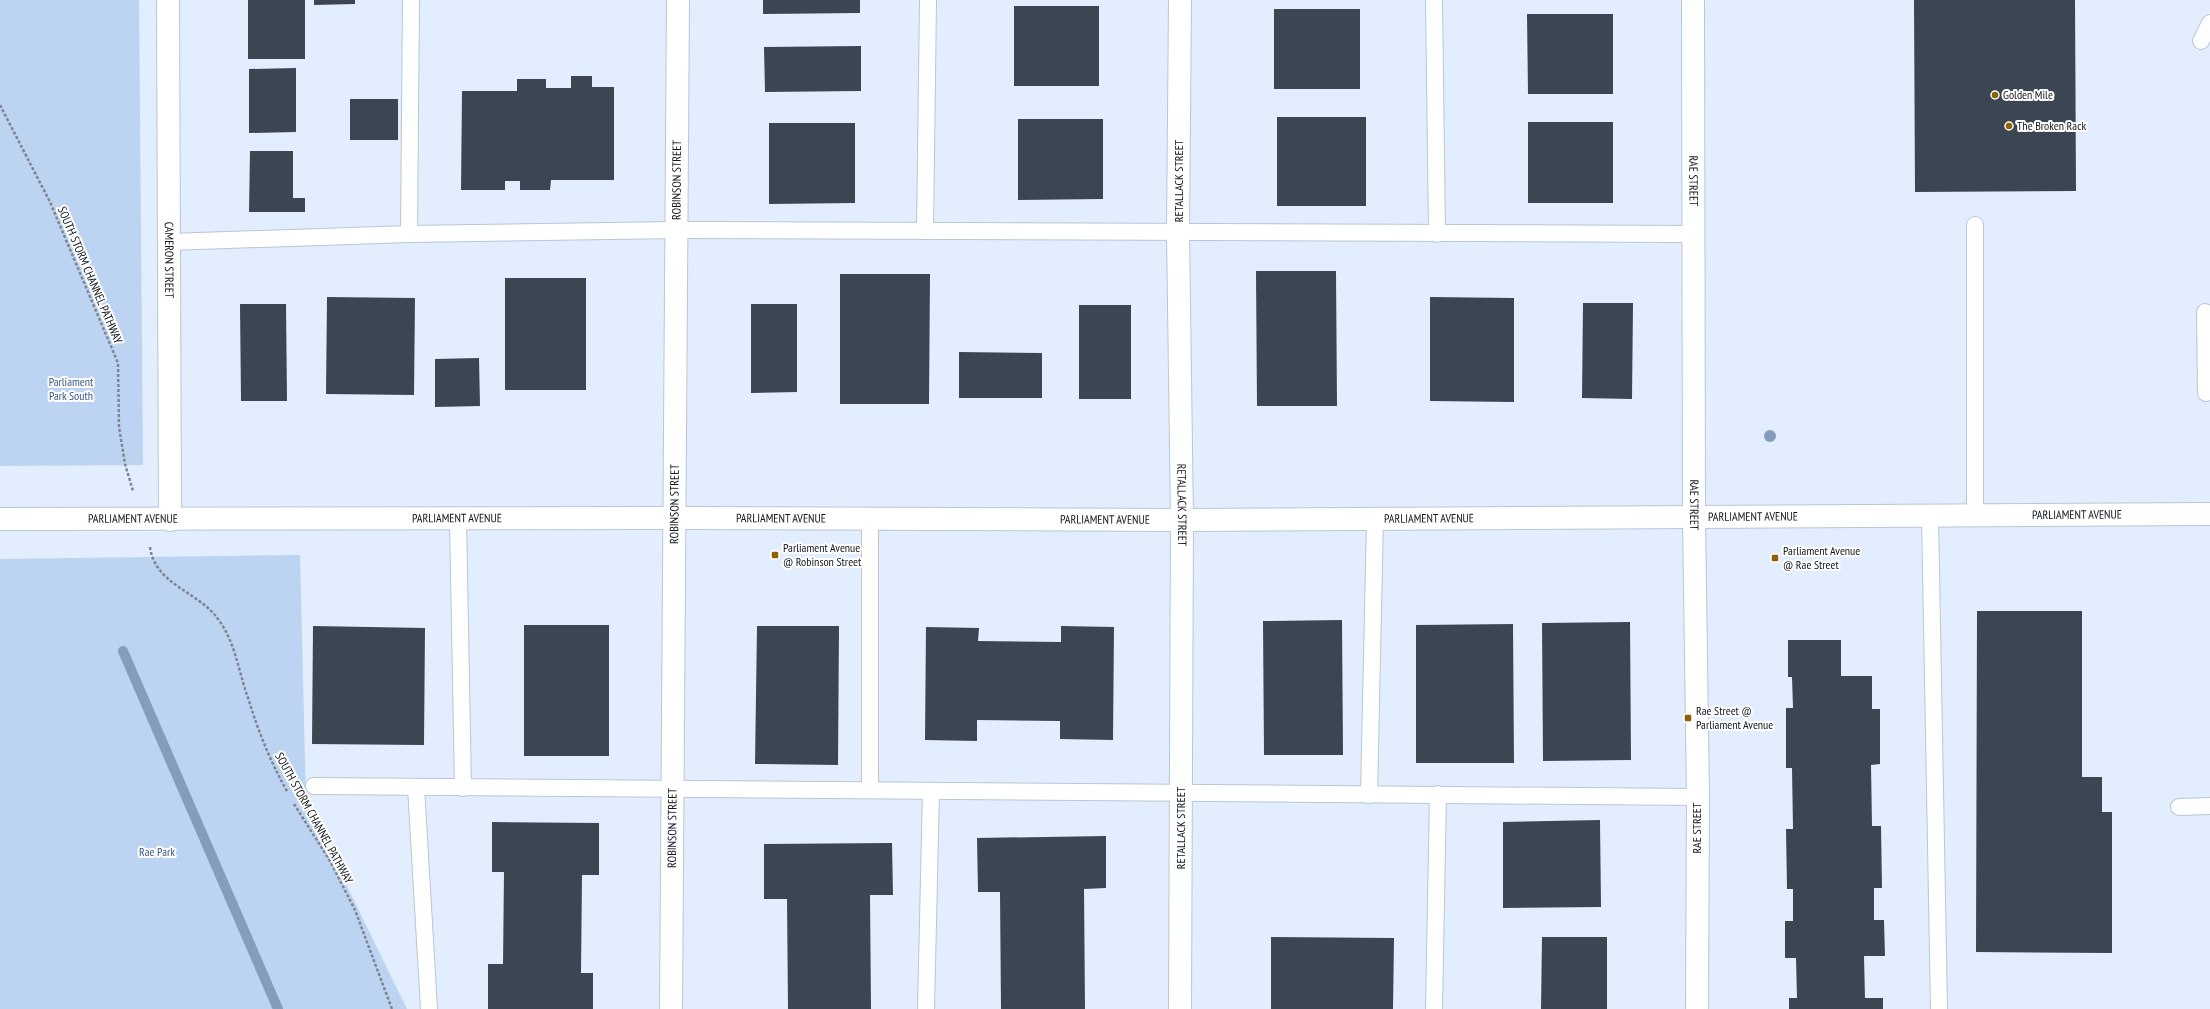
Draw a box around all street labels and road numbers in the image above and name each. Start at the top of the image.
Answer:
street label: RETALLACK STREET [1171,139,1186,222]
street label: ROBINSON STREET [668,140,684,220]
street label: RAE STREET [1686,156,1701,207]
street label: SOUTH STORM CHANNEL PATHWAY [55,204,126,346]
street label: CAMERON STREET [162,222,177,299]
street label: ROBINSON STREET [666,463,682,544]
street label: RETALLACK STREET [1174,464,1190,547]
street label: RAE STREET [1687,480,1702,531]
street label: PARLIAMENT AVENUE [2032,507,2122,522]
street label: PARLIAMENT AVENUE [1708,508,1798,524]
street label: PARLIAMENT AVENUE [412,510,502,525]
street label: PARLIAMENT AVENUE [736,510,826,526]
street label: PARLIAMENT AVENUE [1384,510,1474,526]
street label: PARLIAMENT AVENUE [88,511,178,526]
street label: PARLIAMENT AVENUE [1060,512,1150,527]
street label: SOUTH STORM CHANNEL PATHWAY [272,750,357,886]
street label: RETALLACK STREET [1173,786,1188,869]
street label: ROBINSON STREET [664,787,680,868]
street label: RAE STREET [1689,802,1704,853]

